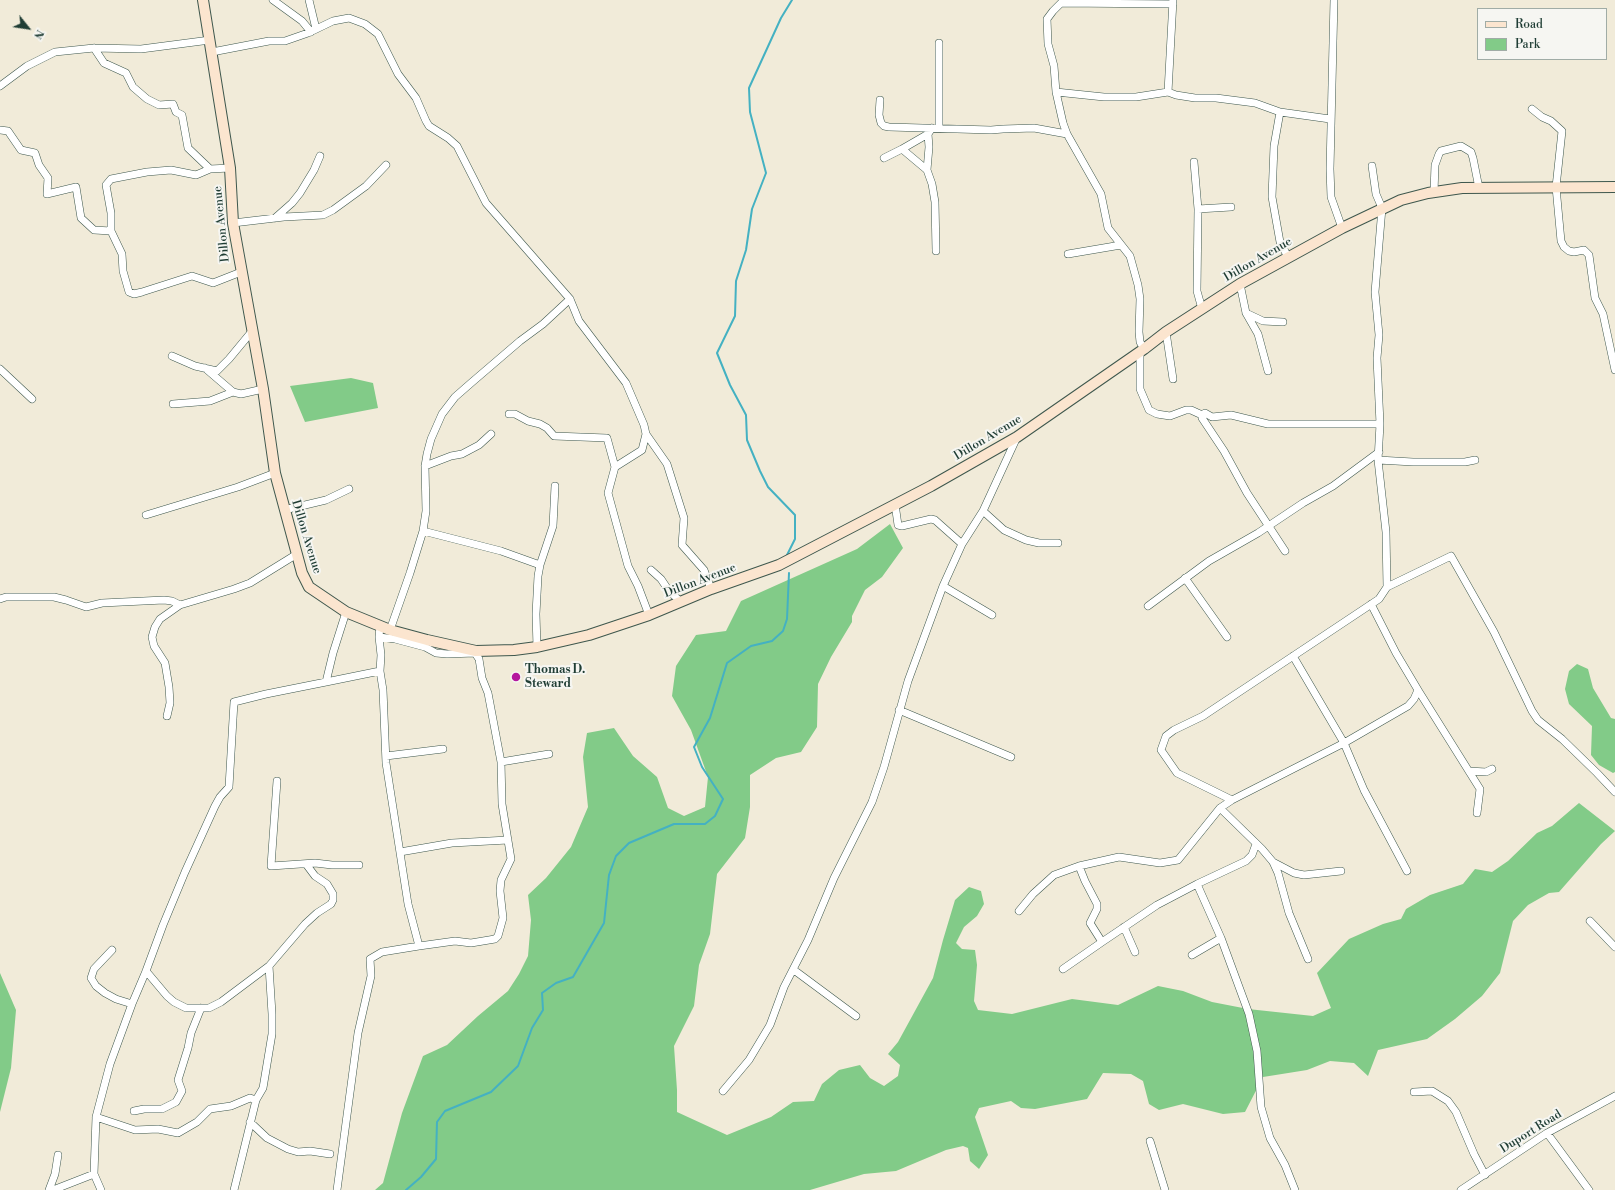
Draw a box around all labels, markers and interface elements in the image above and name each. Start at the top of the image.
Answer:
north arrow [8,8,48,48]
legend [1477,8,1607,60]
text: Road [1515,17,1543,32]
text: N [30,27,47,41]
text: Park [1515,37,1540,52]
street label: Dillon Avenue [211,185,233,263]
street label: Dillon Avenue [1221,235,1295,285]
street label: Dillon Avenue [952,412,1024,464]
street label: Dillon Avenue [288,498,324,576]
street label: Dillon Avenue [662,561,738,601]
place label: Thomas D. Steward [525,663,585,691]
marker: Thomas D. Steward [510,671,522,683]
street label: Duport Road [1498,1107,1564,1157]

